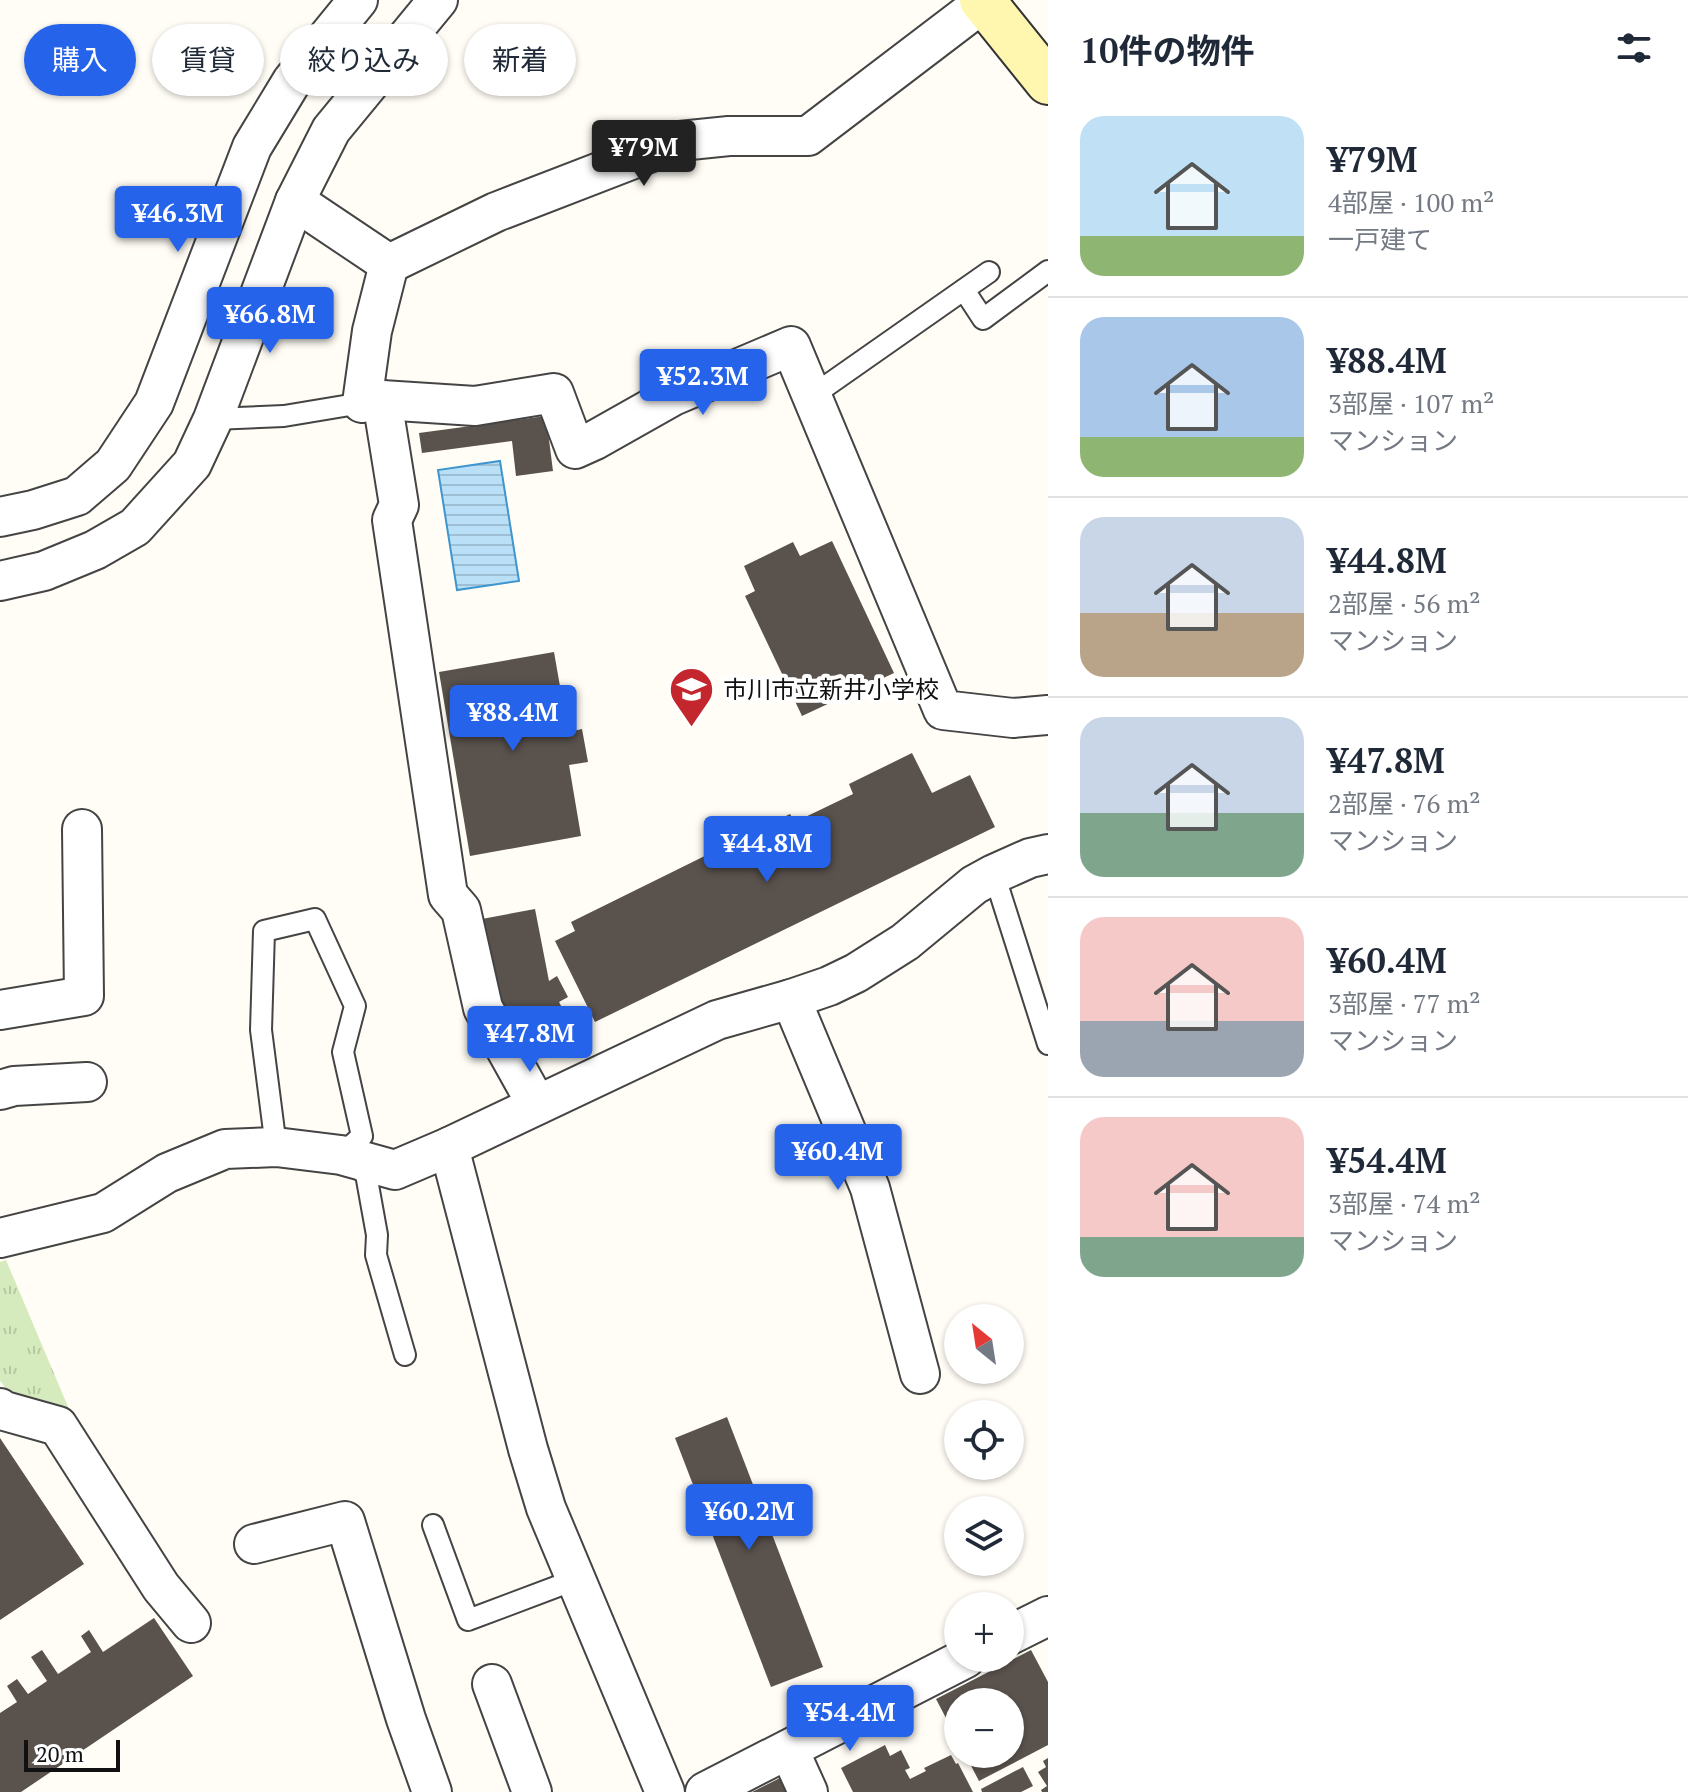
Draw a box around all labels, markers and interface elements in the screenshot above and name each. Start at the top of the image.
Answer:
chip: 購入 [24,24,136,96]
chip: 賃貸 [152,24,264,96]
chip: 絞り込み [280,24,448,96]
chip: 新着 [464,24,576,96]
icon: filters [1612,26,1656,70]
text: 10件の物件 [1080,28,1254,73]
pin: ¥79M [597,120,691,188]
text: ¥79M [610,129,678,163]
text: ¥79M [1328,137,1417,182]
icon: home [1144,148,1240,244]
text: 4部屋 · 100 m² [1328,185,1494,219]
pin: ¥46.3M [113,186,243,254]
text: ¥46.3M [133,195,223,229]
text: 一戸建て [1328,222,1432,256]
pin: ¥66.8M [205,287,335,355]
text: ¥66.8M [225,296,315,330]
text: ¥88.4M [1328,338,1447,383]
pin: ¥52.3M [638,349,768,417]
icon: home [1144,349,1240,445]
text: ¥52.3M [658,358,748,392]
text: 3部屋 · 107 m² [1328,386,1494,420]
text: マンション [1328,423,1458,457]
text: ¥44.8M [1328,538,1447,583]
icon: home [1144,549,1240,645]
text: 2部屋 · 56 m² [1328,586,1480,620]
text: マンション [1328,623,1458,657]
school or university icon: 市川市立新井小学校 [668,666,716,729]
place label: 市川市立新井小学校 [723,673,939,705]
pin: ¥88.4M [448,685,578,753]
text: ¥88.4M [468,694,558,728]
text: ¥47.8M [1328,738,1445,783]
icon: home [1144,749,1240,845]
text: 2部屋 · 76 m² [1328,786,1480,820]
pin: ¥44.8M [702,816,832,884]
text: マンション [1328,823,1458,857]
text: ¥44.8M [722,825,812,859]
text: ¥60.4M [1328,938,1447,983]
icon: home [1144,949,1240,1045]
text: 3部屋 · 77 m² [1328,986,1480,1020]
pin: ¥47.8M [465,1006,595,1074]
text: ¥47.8M [485,1015,575,1049]
text: マンション [1328,1023,1458,1057]
pin: ¥60.4M [773,1124,903,1192]
text: ¥60.4M [793,1133,883,1167]
text: ¥54.4M [1328,1138,1447,1183]
icon: home [1144,1149,1240,1245]
text: 3部屋 · 74 m² [1328,1186,1480,1220]
text: マンション [1328,1223,1458,1257]
north arrow [944,1304,1024,1384]
map controls [944,1304,1024,1768]
button: locate [944,1400,1024,1480]
pin: ¥60.2M [684,1484,814,1552]
text: ¥60.2M [704,1493,794,1527]
button: layers [944,1496,1024,1576]
button: + [944,1592,1024,1672]
pin: ¥54.4M [785,1685,915,1753]
button: − [944,1688,1024,1768]
text: ¥54.4M [805,1694,895,1728]
scale bar [24,1736,120,1772]
text: 20 m [36,1739,84,1768]

